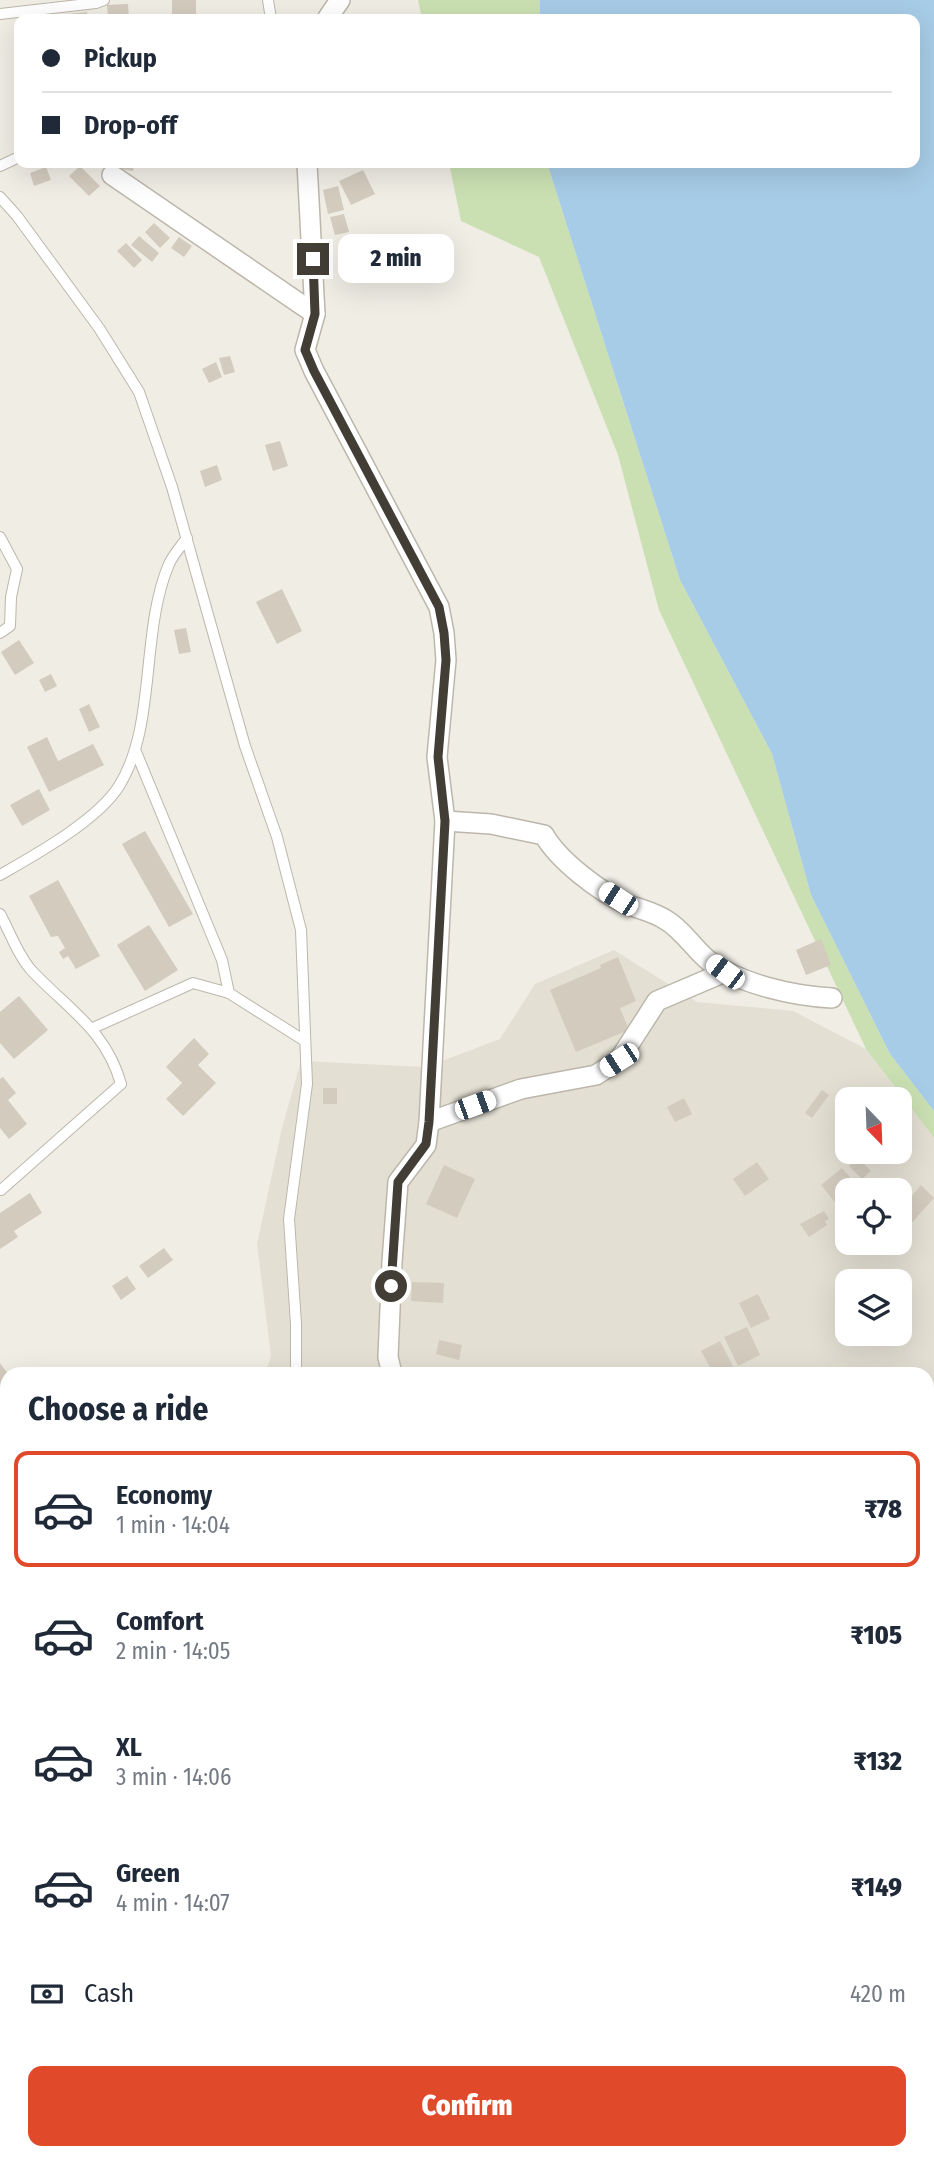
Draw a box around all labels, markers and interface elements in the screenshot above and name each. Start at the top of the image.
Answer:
text: Pickup [84,43,157,74]
text: Drop-off [84,110,177,141]
callout: 2 min [338,234,453,284]
route end [297,243,329,275]
text: 2 min [371,244,421,272]
car [595,879,642,919]
car [702,951,749,993]
car [596,1040,643,1080]
north arrow [835,1087,912,1164]
map controls [835,1087,912,1346]
car [452,1088,499,1122]
button: locate [835,1178,912,1255]
button: layers [835,1269,912,1346]
route start [375,1270,407,1302]
text: Choose a ride [28,1390,209,1428]
icon: car [32,1478,95,1541]
text: Economy [116,1480,212,1511]
text: ₹78 [864,1494,902,1525]
text: 1 min · 14:04 [116,1511,230,1539]
icon: car [32,1604,95,1667]
text: Comfort [116,1606,204,1637]
text: ₹105 [850,1620,902,1651]
text: 2 min · 14:05 [116,1637,230,1665]
icon: car [32,1730,95,1793]
text: XL [116,1732,142,1763]
text: ₹132 [853,1746,902,1777]
text: 3 min · 14:06 [116,1763,231,1791]
icon: car [32,1856,95,1919]
text: Green [116,1858,180,1889]
text: ₹149 [851,1872,902,1903]
text: 4 min · 14:07 [116,1889,230,1917]
icon: cash [28,1975,66,2013]
text: Cash [84,1978,134,2009]
text: 420 m [850,1980,906,2008]
button: Confirm [28,2066,906,2146]

